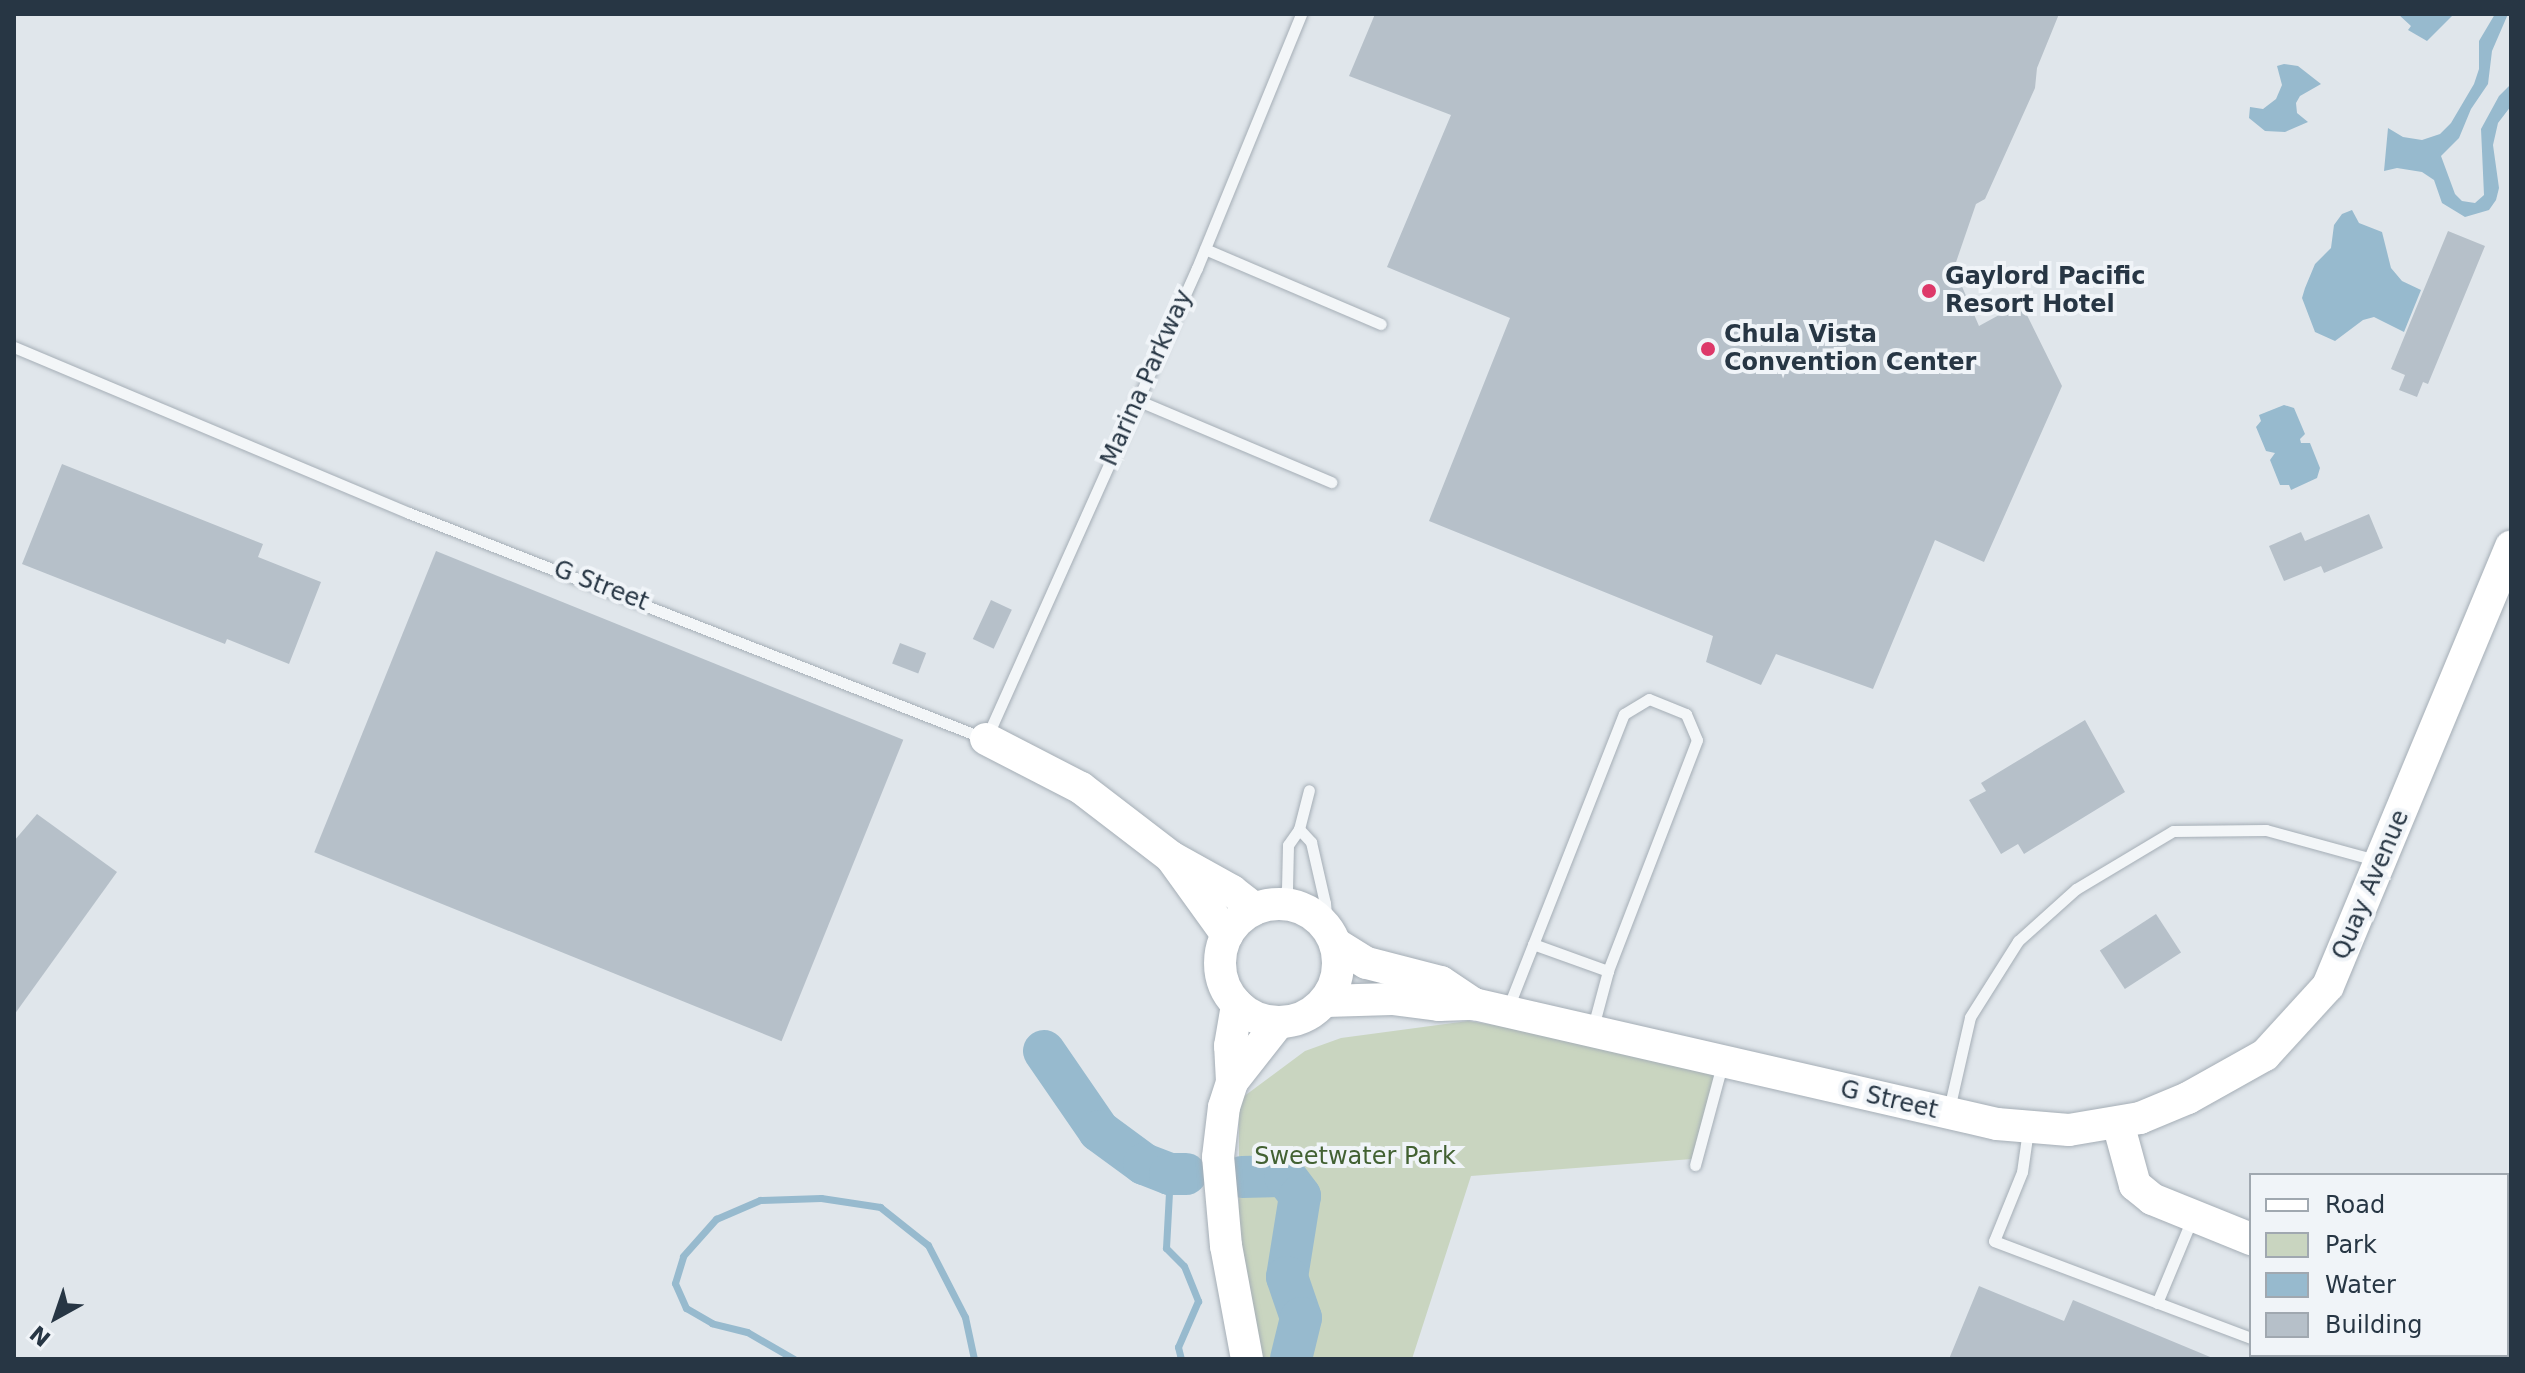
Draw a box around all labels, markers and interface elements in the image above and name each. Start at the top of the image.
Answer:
place label: Gaylord Pacific Resort Hotel [1945,263,2145,319]
marker: Gaylord Pacific Resort Hotel [1920,282,1938,300]
street label: Marina Parkway [1095,285,1199,471]
place label: Chula Vista Convention Center [1724,321,1976,377]
marker: Chula Vista Convention Center [1699,340,1717,358]
street label: G Street [550,555,652,617]
street label: Quay Avenue [2327,806,2415,964]
street label: G Street [1837,1075,1941,1125]
park label: Sweetwater Park [1254,1143,1456,1171]
legend [2249,1173,2509,1357]
text: Road [2325,1191,2385,1219]
text: Park [2325,1231,2377,1259]
text: Water [2325,1271,2396,1299]
north arrow [16,1277,96,1357]
text: Building [2325,1311,2422,1339]
text: N [25,1320,55,1351]

